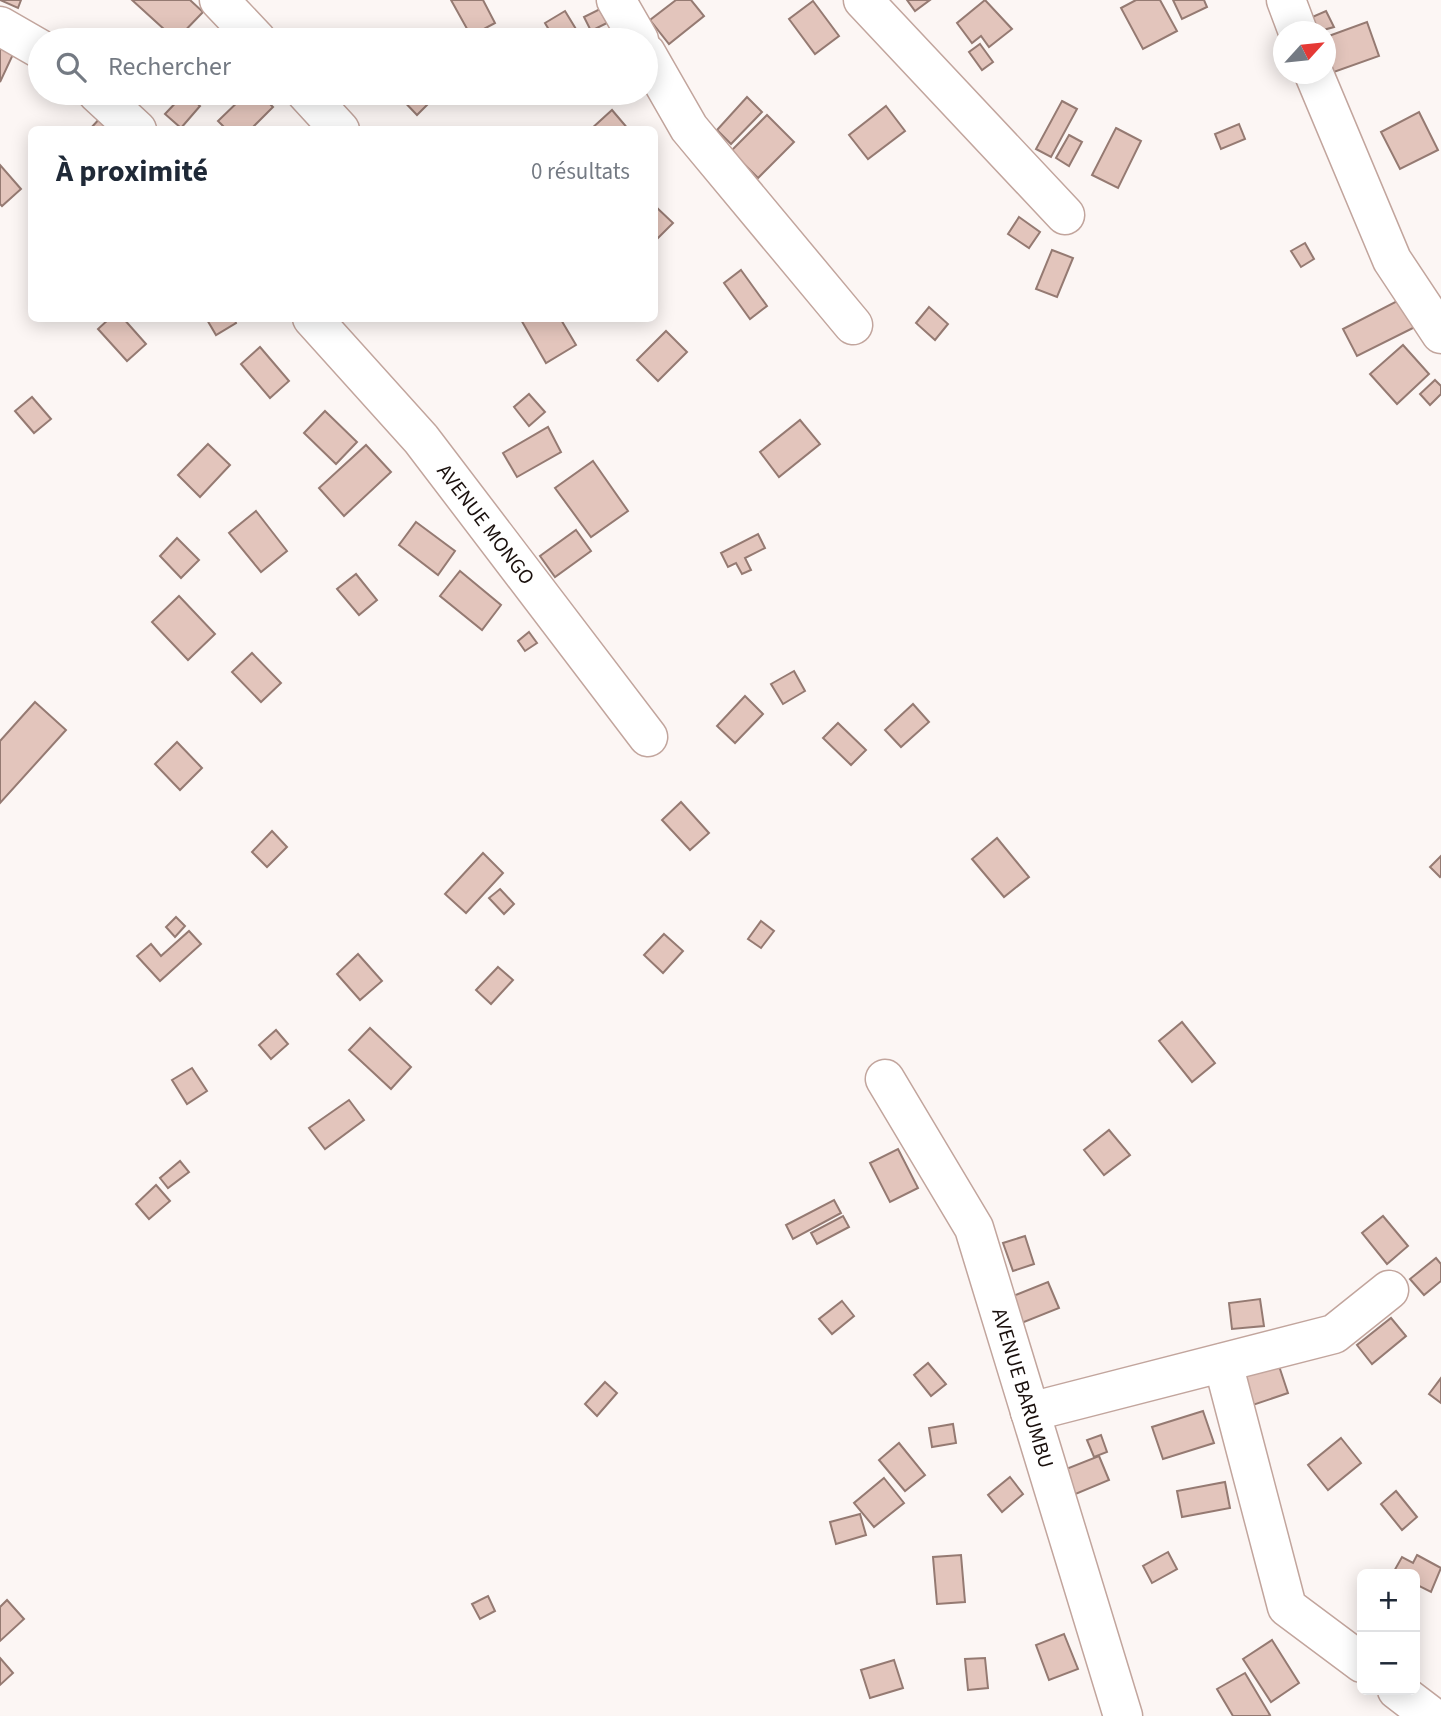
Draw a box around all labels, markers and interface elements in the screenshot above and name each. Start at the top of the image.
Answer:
north arrow [1273,21,1336,84]
search box [28,28,658,105]
icon: search [52,48,90,86]
text: Rechercher [108,48,231,85]
text: À proximité [56,150,208,193]
text: 0 résultats [531,155,630,188]
street label: AVENUE MONGO [430,457,542,591]
street label: AVENUE BARUMBU [984,1304,1061,1472]
map controls [1357,1569,1420,1695]
button: + [1357,1569,1420,1632]
button: − [1357,1632,1420,1695]

